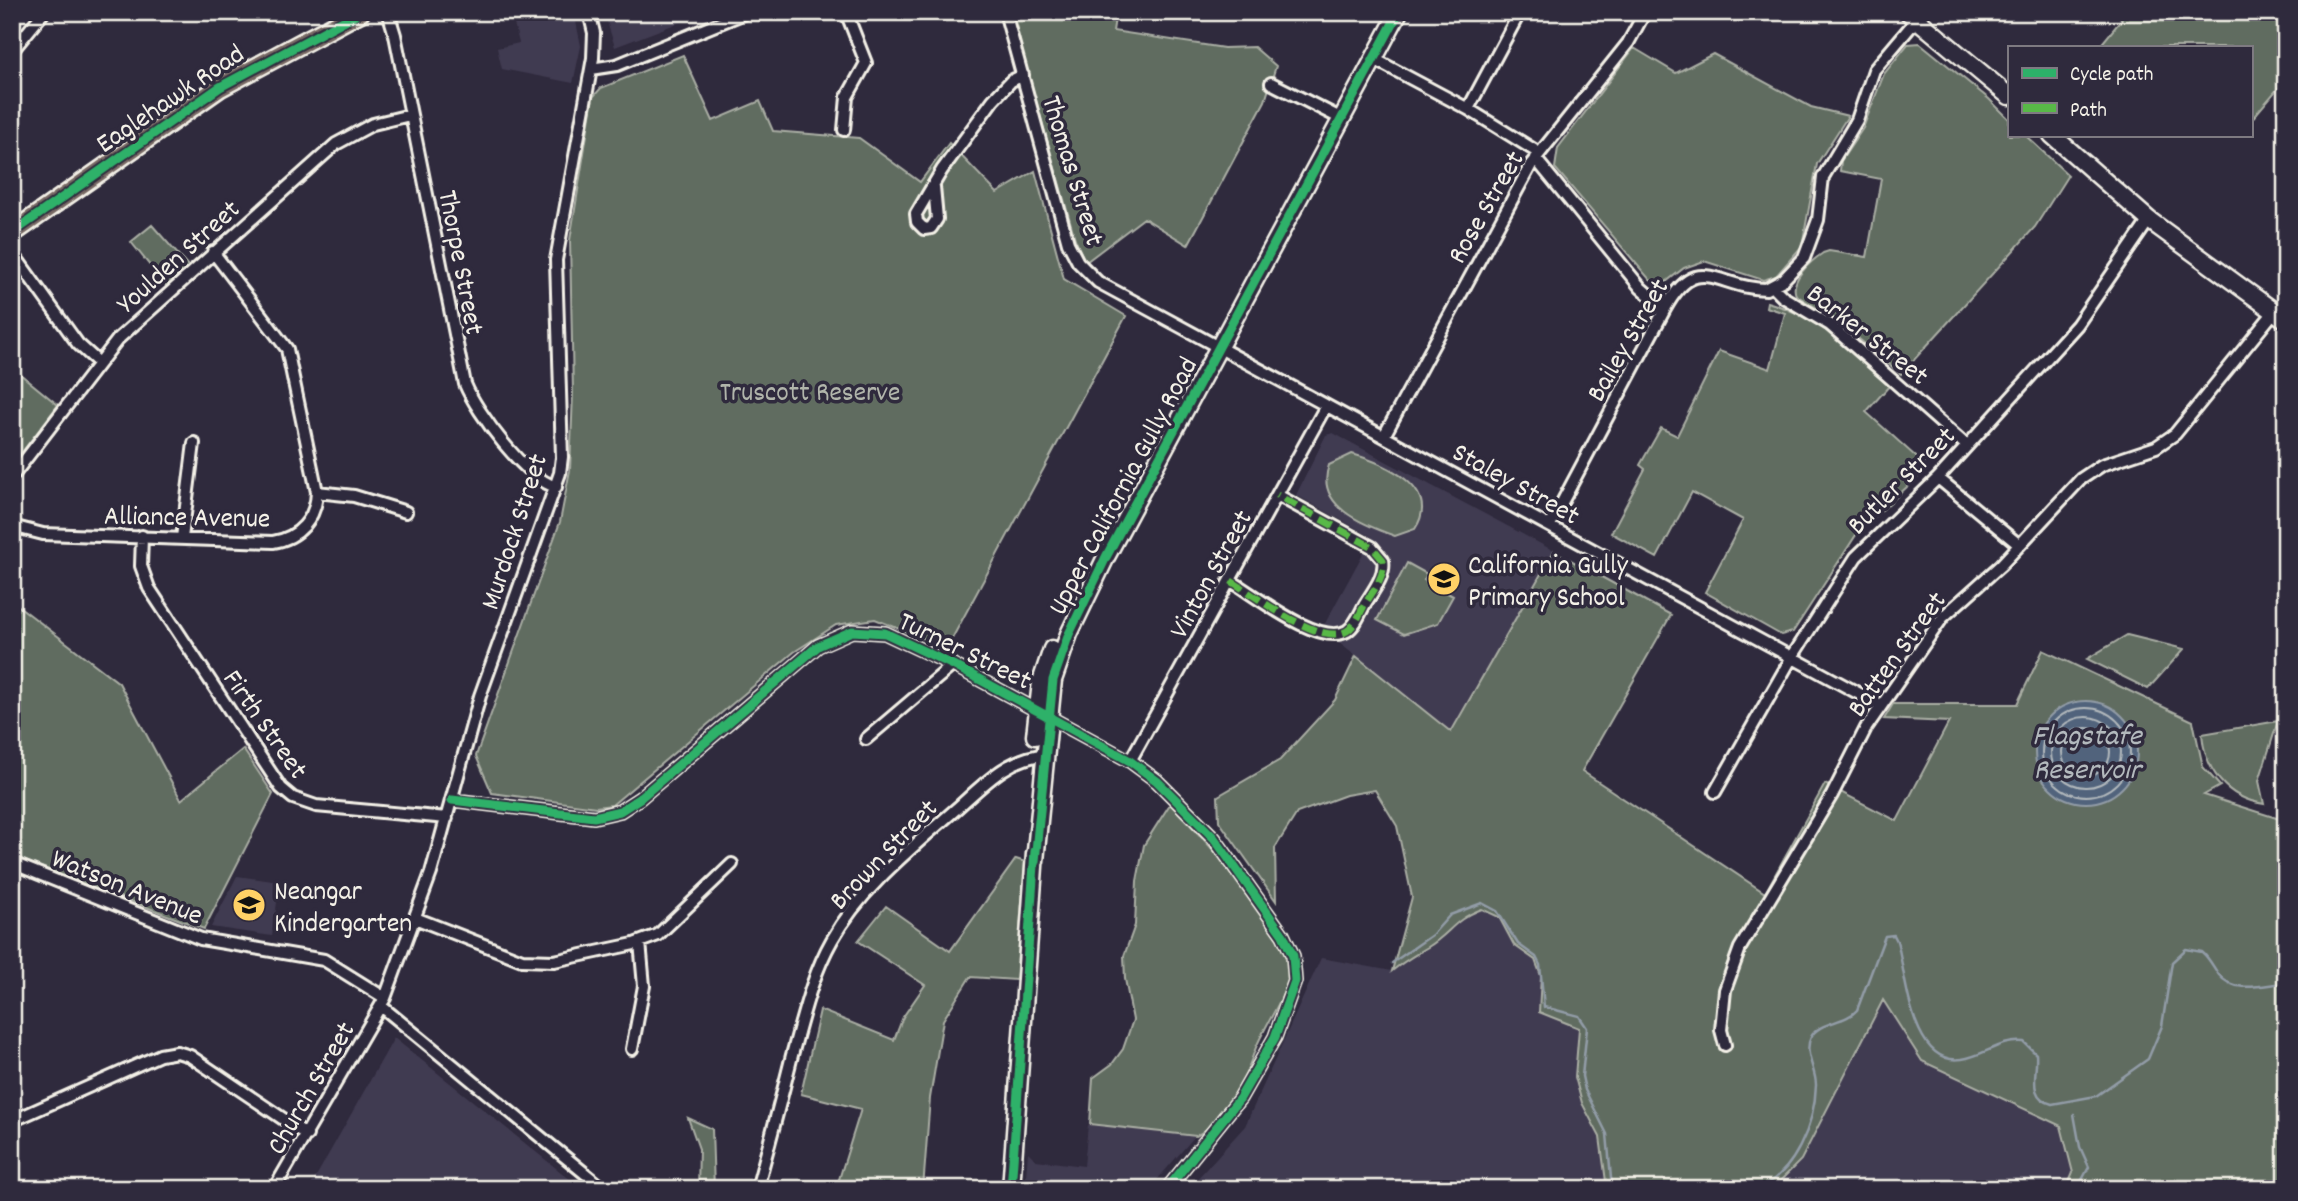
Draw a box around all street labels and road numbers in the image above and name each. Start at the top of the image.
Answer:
street label: Eaglehawk Road [90,37,254,166]
street label: Thomas Street [1028,91,1112,251]
street label: Rose Street [1440,145,1537,272]
street label: Thorpe Street [424,187,492,339]
street label: Youlden Street [110,192,251,325]
street label: Bailey Street [1579,272,1682,411]
street label: Barker Street [1796,276,1936,397]
street label: Upper California Gully Road [1040,351,1210,624]
street label: Butler Street [1840,419,1967,546]
street label: Staley Street [1443,435,1586,538]
street label: Murdock Street [473,449,561,616]
street label: Alliance Avenue [103,499,270,541]
street label: Vinton Street [1162,504,1265,647]
street label: Batten Street [1840,585,1958,727]
street label: Turner Street [890,604,1037,703]
street label: Firth Street [210,663,315,789]
street label: Brown Street [822,792,949,921]
street label: Watson Avenue [45,841,208,938]
street label: Church Street [259,1016,368,1163]

